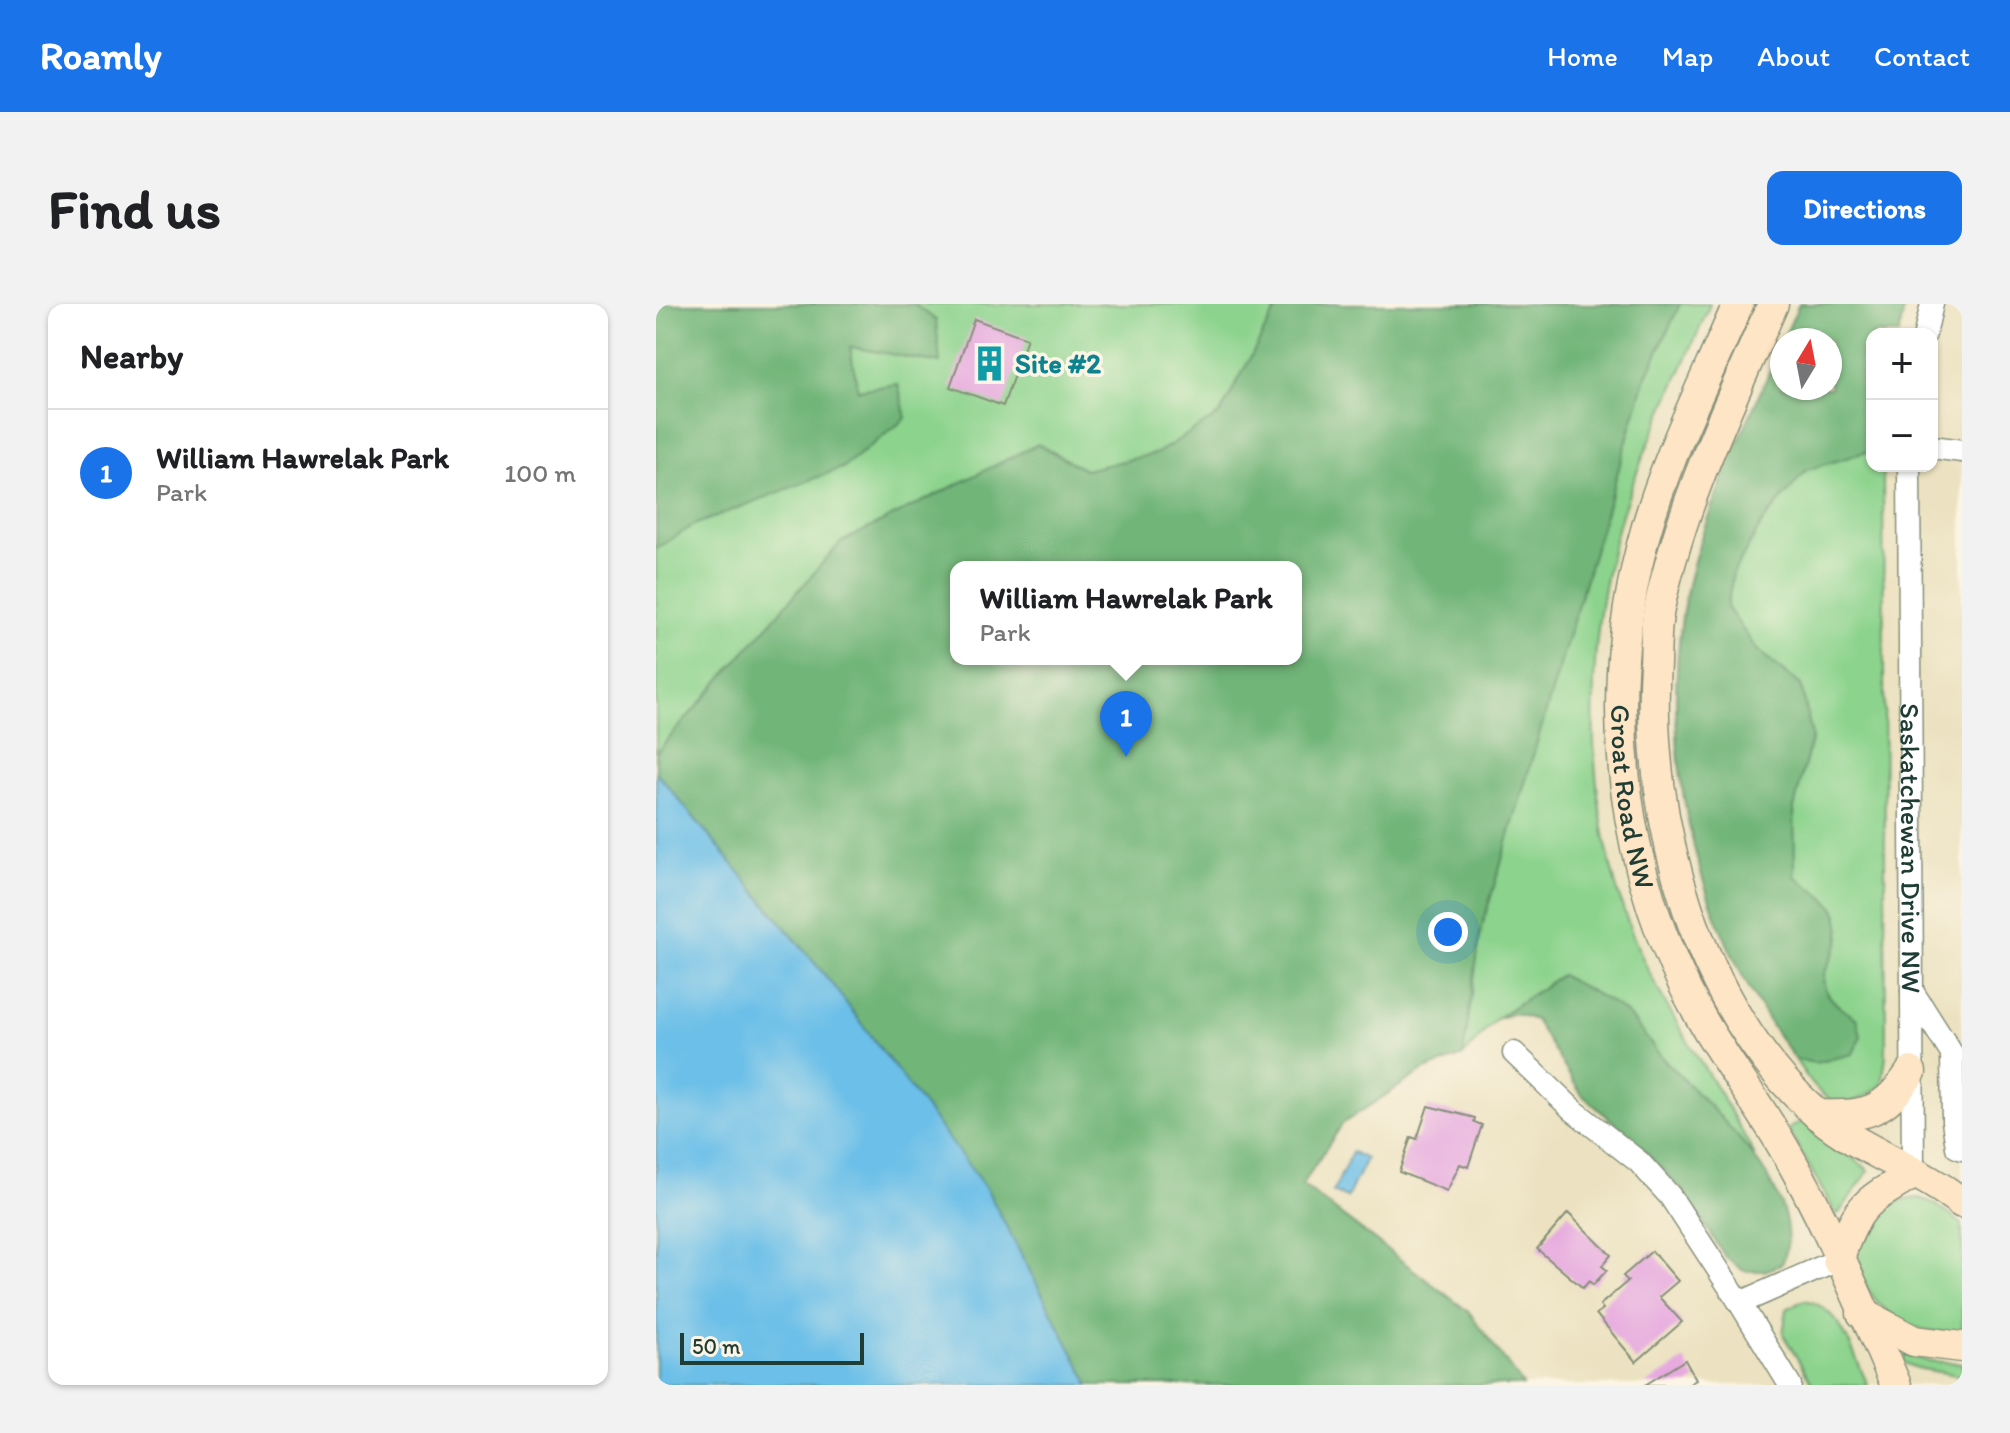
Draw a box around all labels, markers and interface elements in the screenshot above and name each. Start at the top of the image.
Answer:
text: Roamly [40,33,162,79]
text: Home [1547,39,1618,73]
text: Map [1662,39,1713,73]
text: About [1757,39,1830,73]
text: Contact [1874,39,1970,73]
button: Directions [1767,171,1962,245]
text: Find us [48,175,221,242]
north arrow [1770,328,1842,400]
map controls [1866,328,1938,472]
button: + [1866,328,1938,400]
text: Nearby [80,336,183,377]
building icon: Site #2 [970,344,1008,382]
place label: Site #2 [1015,346,1101,380]
button: − [1866,400,1938,472]
text: William Hawrelak Park [156,439,449,476]
text: 1 [100,457,112,489]
text: 100 m [504,457,576,489]
text: Park [156,476,207,508]
popup [950,561,1302,665]
text: William Hawrelak Park [980,579,1272,616]
text: Park [980,616,1031,648]
pin: 1 [1100,691,1152,757]
street label: Saskatchewan Drive NW [1893,703,1929,993]
street label: Groat Road NW [1604,704,1663,893]
your location [1428,912,1468,952]
scale bar [680,1329,864,1365]
text: 50 m [692,1333,741,1360]

